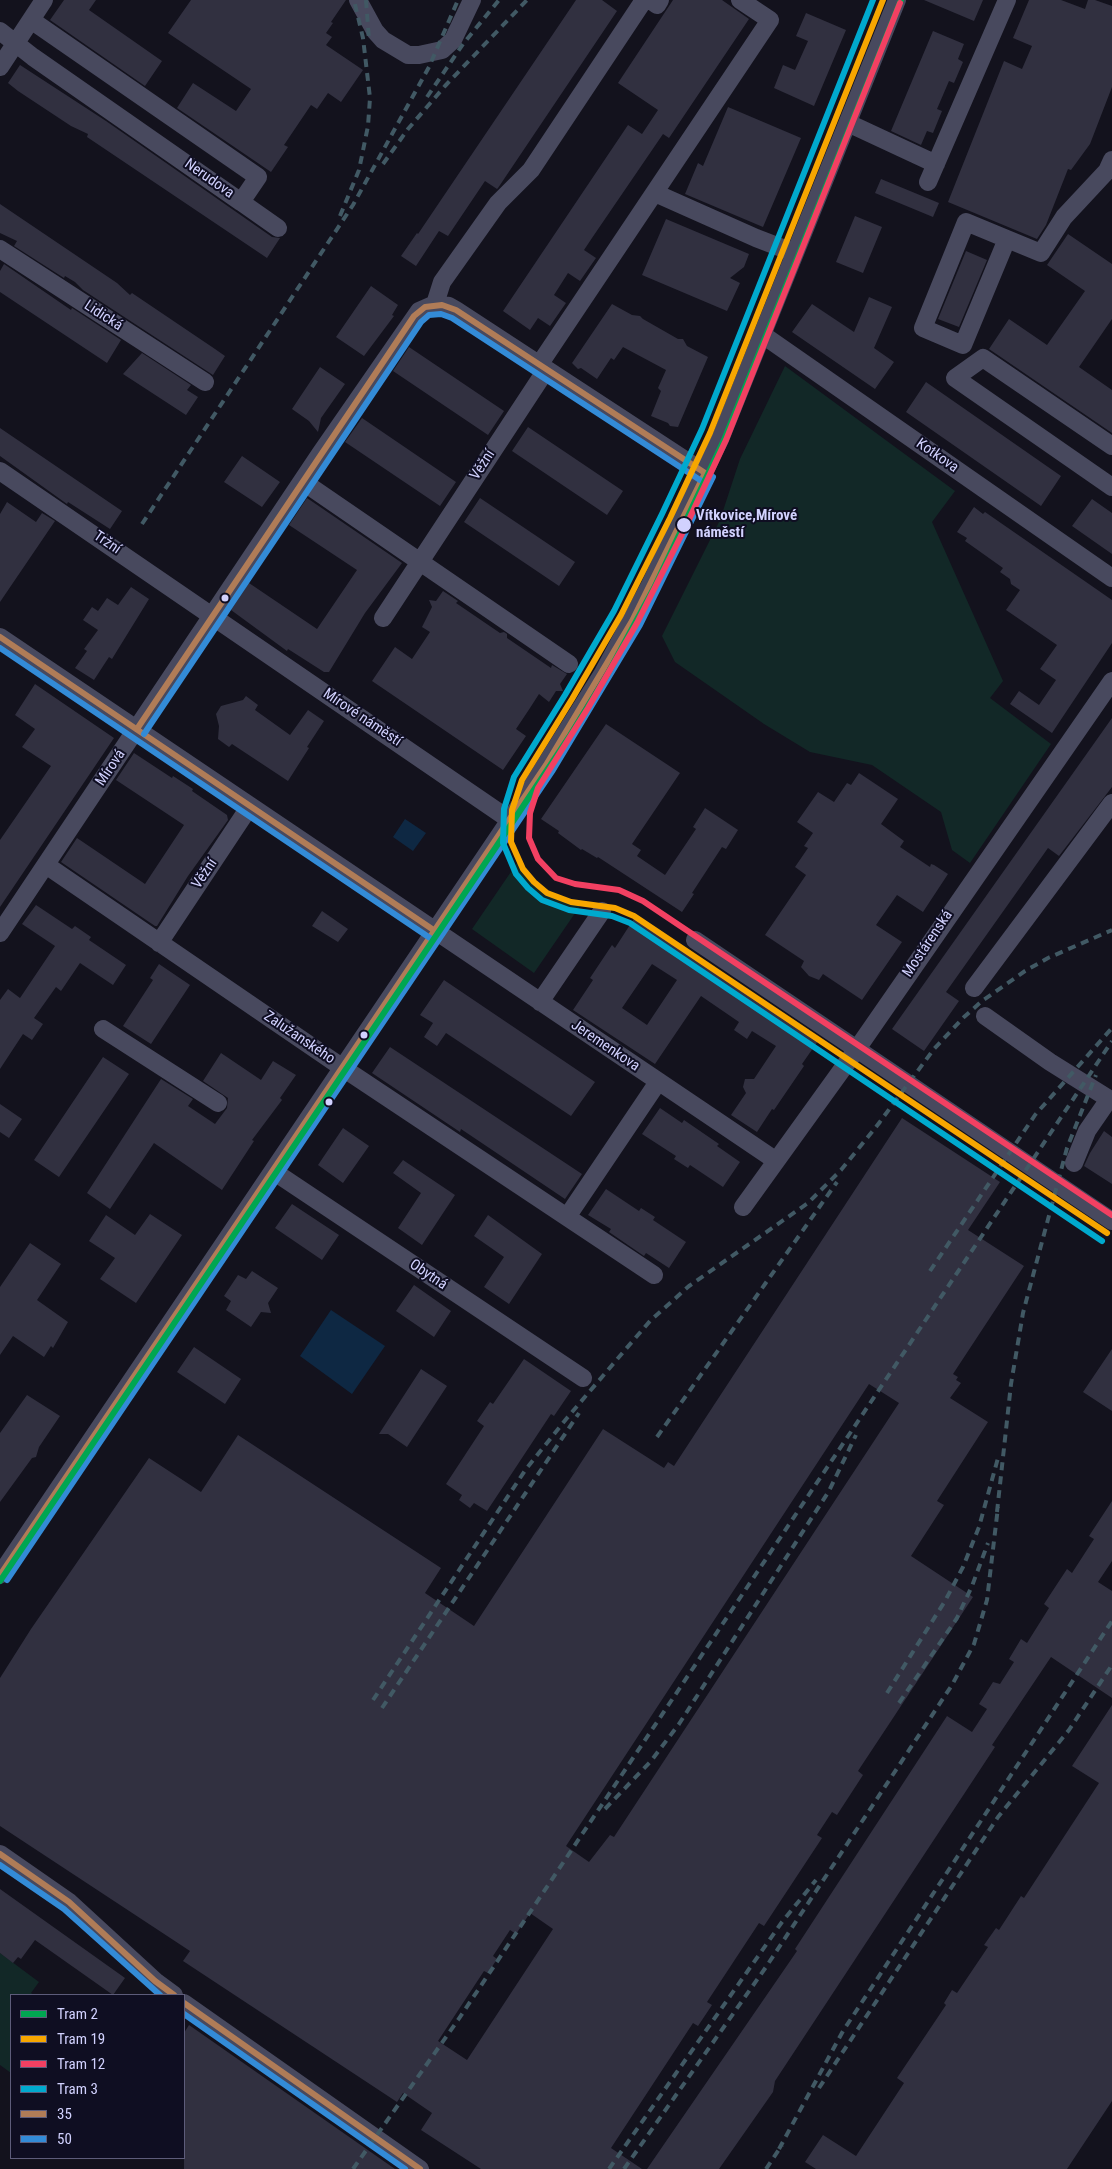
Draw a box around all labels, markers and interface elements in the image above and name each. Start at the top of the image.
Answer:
street label: Nerudova [181,155,237,203]
street label: Lidická [80,297,126,335]
street label: Kotkova [912,435,962,477]
street label: Věžní [467,446,499,484]
place label: Vítkovice,Mírové náměstí [696,507,797,542]
marker: Vítkovice,Mírové náměstí [675,516,693,534]
street label: Tržní [90,527,124,559]
unlabelled marker [220,593,230,603]
street label: Mírové náměstí [319,685,405,751]
street label: Mírová [92,746,130,790]
street label: Věžní [188,855,222,893]
street label: Mostárenská [899,907,957,981]
street label: Zalužanského [260,1008,338,1068]
street label: Jeremenkova [567,1016,643,1076]
unlabelled marker [359,1030,369,1040]
unlabelled marker [324,1097,334,1107]
street label: Obytná [406,1256,450,1294]
legend [10,1994,185,2159]
text: Tram 2 [57,2005,98,2023]
text: Tram 19 [57,2030,105,2048]
text: Tram 12 [57,2055,105,2073]
text: Tram 3 [57,2080,98,2098]
text: 35 [57,2105,72,2123]
text: 50 [57,2130,72,2148]

